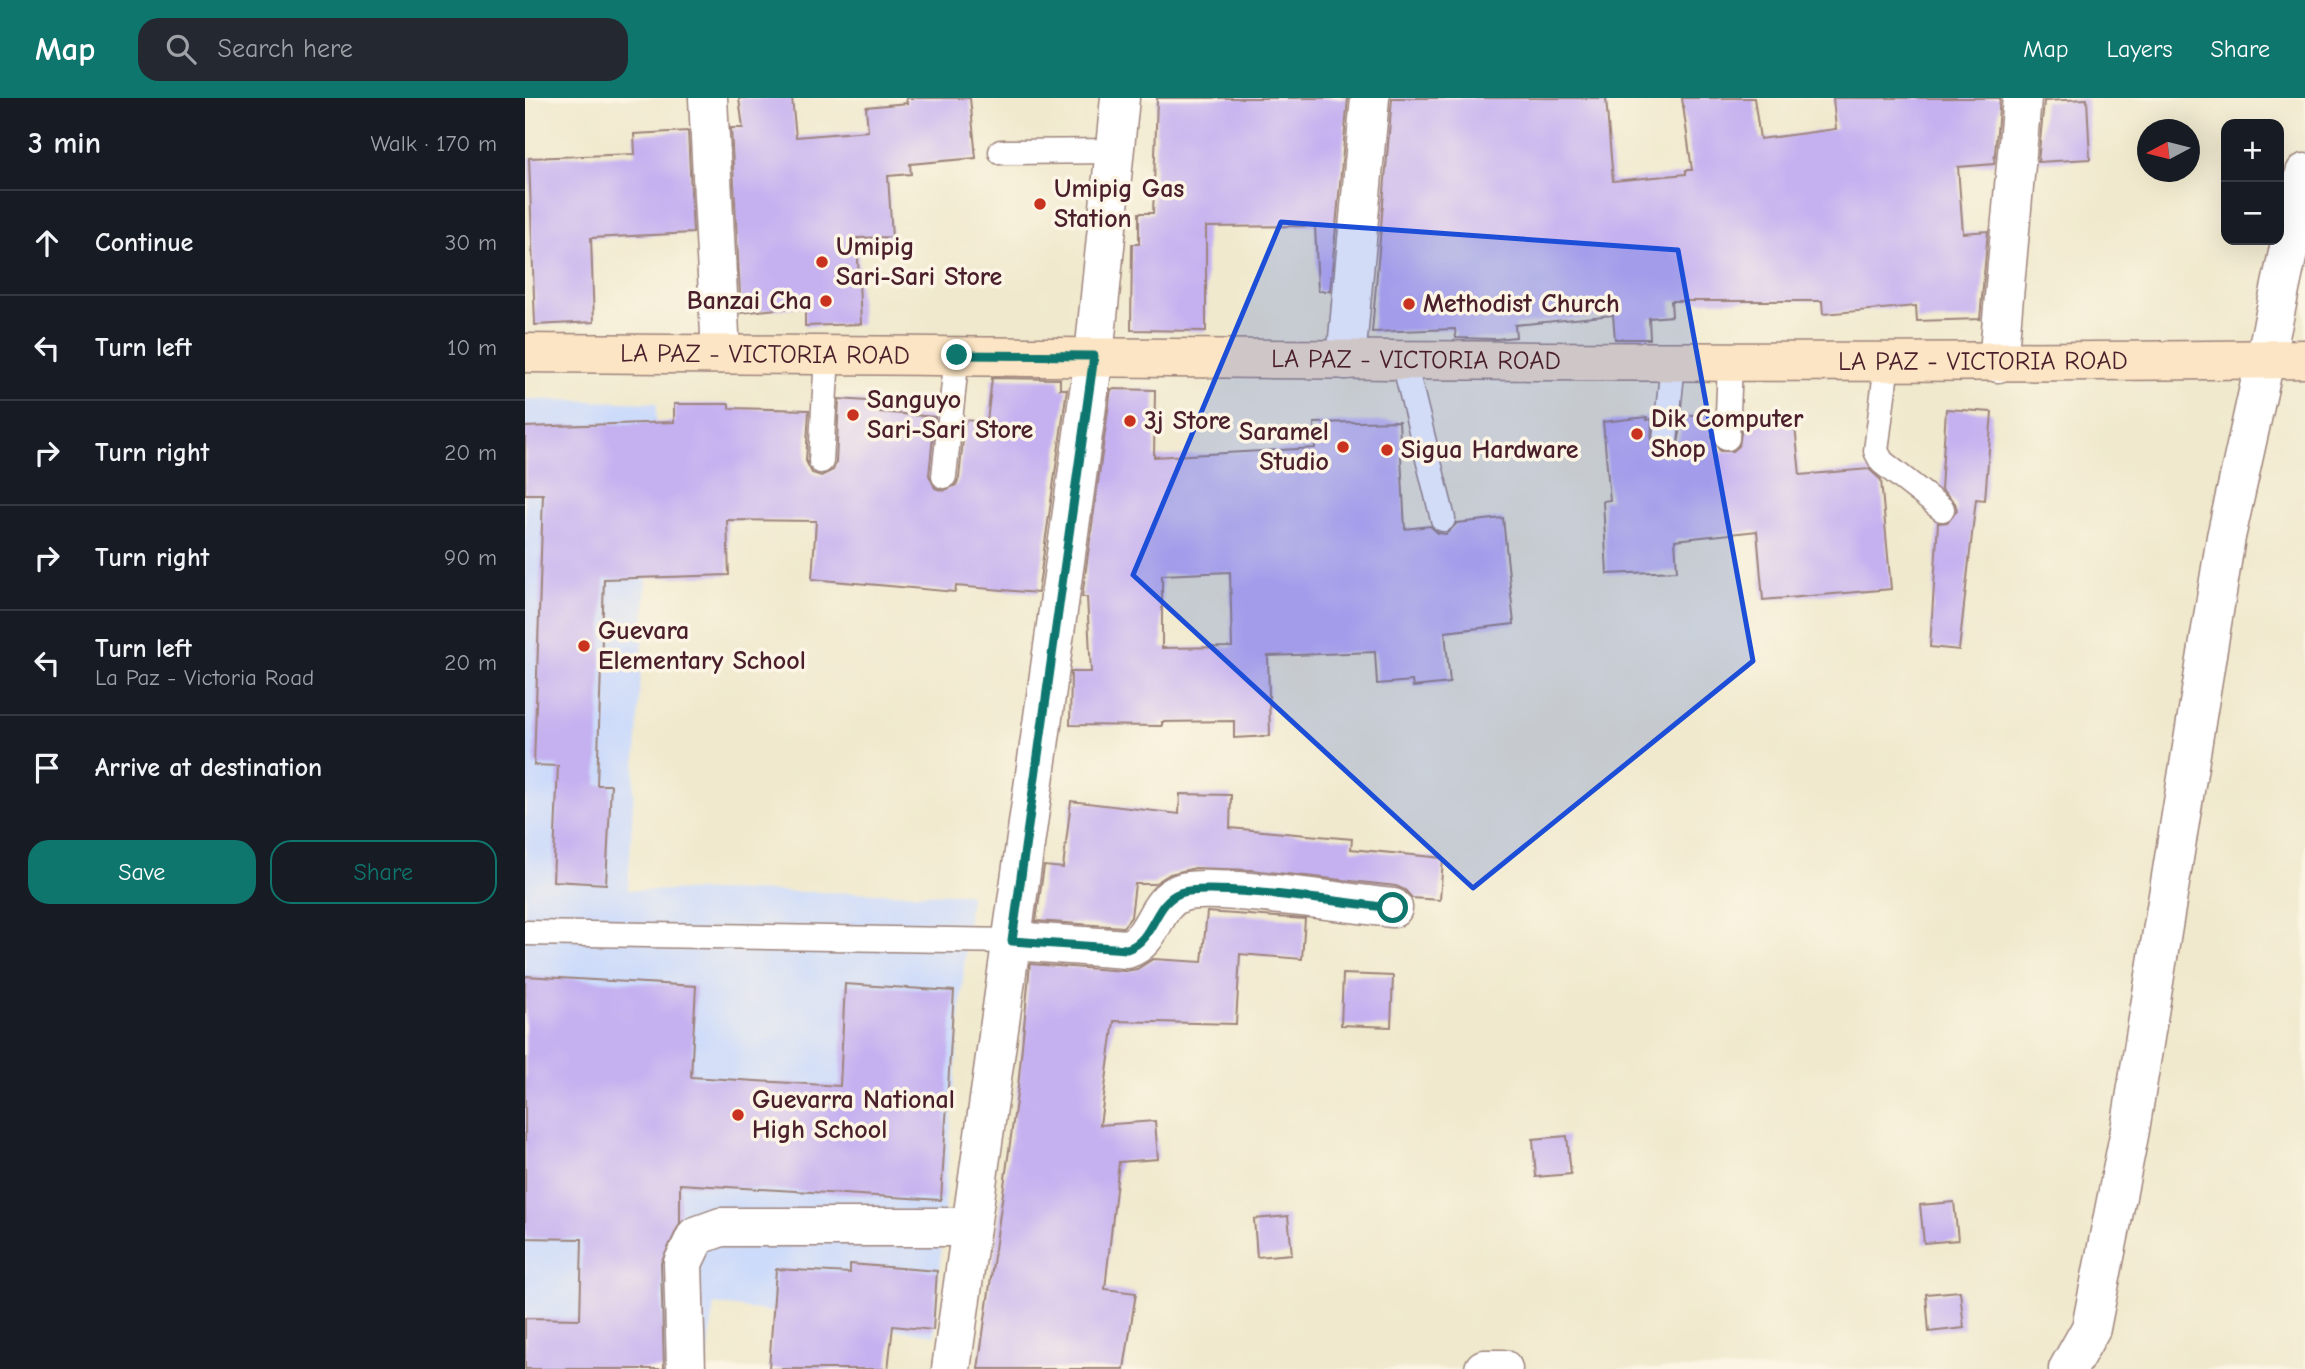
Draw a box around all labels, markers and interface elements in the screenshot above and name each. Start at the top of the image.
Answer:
search box [138,18,628,81]
text: Map [35,30,96,68]
icon: search [162,30,200,68]
text: Search here [218,34,353,64]
text: Map [2023,35,2069,63]
text: Layers [2107,35,2172,63]
text: Share [2210,35,2270,63]
north arrow [2137,119,2200,182]
map controls [2221,119,2284,245]
button: + [2221,119,2284,182]
text: 3 min [28,126,101,161]
text: Walk · 170 m [370,130,497,157]
place label: Umipig Gas Station [1054,174,1184,234]
button: − [2221,182,2284,245]
marker: Umipig Gas Station [1032,196,1048,212]
icon: ahead [28,224,66,262]
text: Continue [95,228,193,258]
text: 30 m [445,229,497,256]
place label: Umipig Sari-Sari Store [836,232,1003,292]
marker: Umipig Sari-Sari Store [814,254,830,270]
place label: Banzai Cha [687,286,812,316]
place label: Methodist Church [1423,289,1620,319]
marker: Banzai Cha [818,293,834,309]
marker: Methodist Church [1401,296,1417,312]
icon: left [28,329,66,367]
text: Turn left [95,333,192,363]
text: 10 m [447,334,497,361]
street label: LA PAZ - VICTORIA ROAD [620,339,910,371]
route end [941,339,972,370]
street label: LA PAZ - VICTORIA ROAD [1271,344,1561,376]
street label: LA PAZ - VICTORIA ROAD [1838,346,2128,377]
place label: Sanguyo Sari-Sari Store [867,385,1034,445]
place label: Dik Computer Shop [1651,404,1804,464]
place label: 3j Store [1144,406,1231,436]
marker: Sanguyo Sari-Sari Store [845,407,861,423]
marker: 3j Store [1122,413,1138,429]
place label: Saramel Studio [1239,417,1329,477]
marker: Dik Computer Shop [1629,426,1645,442]
icon: right [28,434,66,472]
place label: Sigua Hardware [1401,435,1579,465]
text: Turn right [95,438,209,468]
text: 20 m [444,439,497,466]
marker: Saramel Studio [1335,439,1351,455]
marker: Sigua Hardware [1379,442,1395,458]
icon: right [28,539,66,577]
text: Turn right [95,543,209,573]
text: 90 m [444,544,497,571]
place label: Guevara Elementary School [598,616,806,676]
text: Turn left [95,634,192,664]
marker: Guevara Elementary School [576,638,592,654]
icon: left [28,644,66,682]
text: 20 m [444,649,497,676]
text: La Paz - Victoria Road [95,664,314,691]
icon: arrive [28,749,66,787]
text: Arrive at destination [95,753,322,783]
button: Save [28,840,256,904]
button: Share [270,840,497,904]
route start [1377,892,1408,923]
place label: Guevarra National High School [752,1085,955,1145]
marker: Guevarra National High School [730,1107,746,1123]

